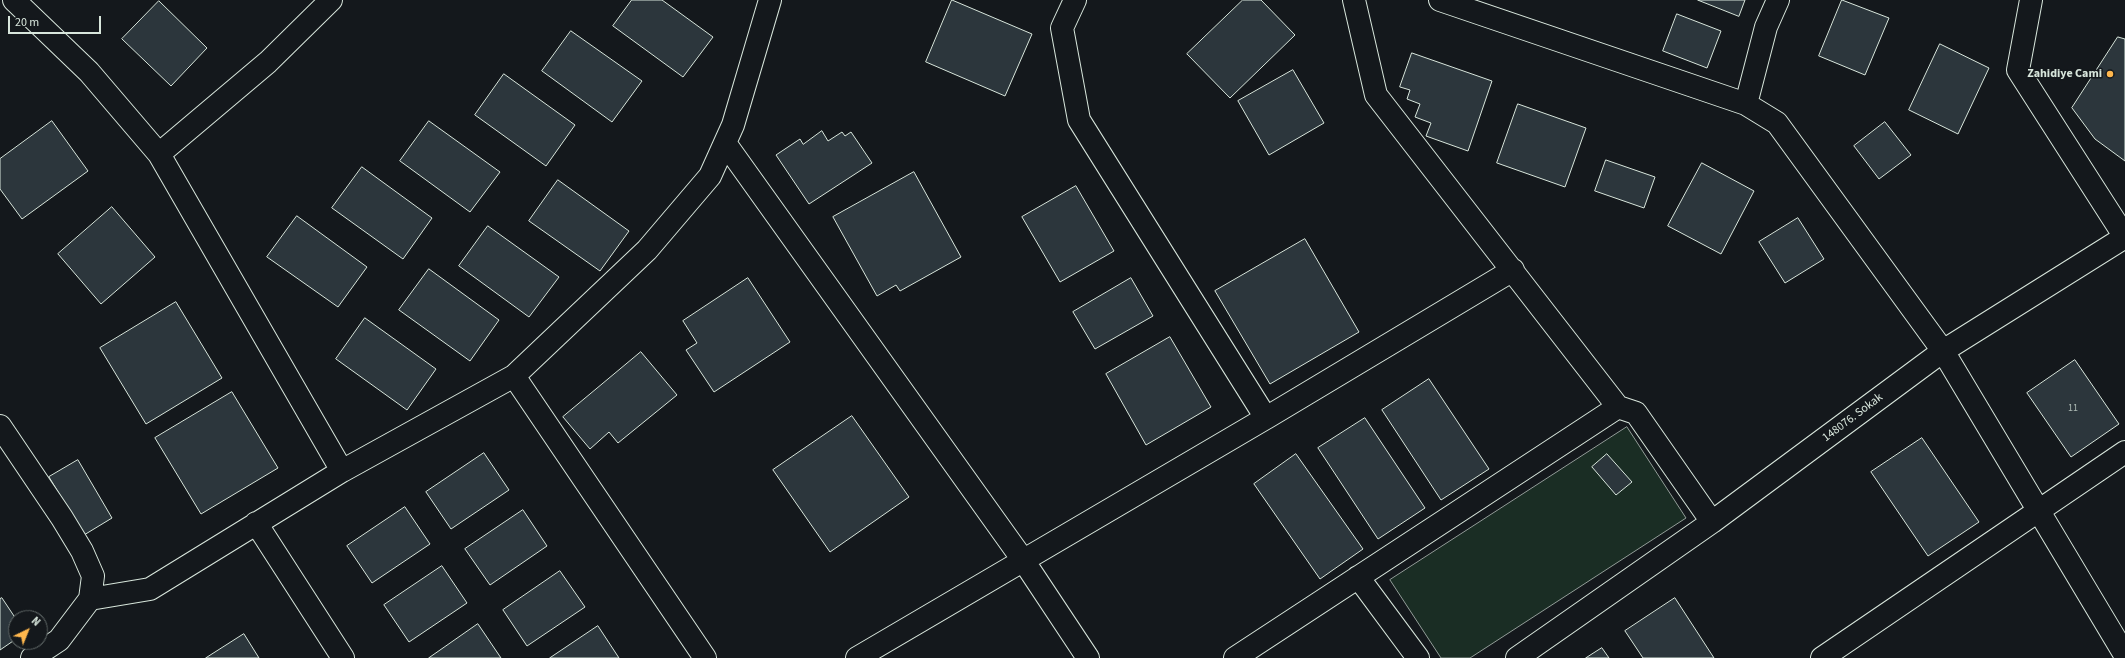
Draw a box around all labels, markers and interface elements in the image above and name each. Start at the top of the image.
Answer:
scale bar [10,8,103,34]
text: 20 m [15,14,39,31]
place label: Zahidiye Cami [2027,67,2102,81]
marker: Zahidiye Cami [2105,69,2115,79]
street label: 148076. Sokak [1820,391,1886,445]
house number: 11 [2068,403,2078,415]
north arrow [8,610,48,650]
text: N [28,614,44,630]

